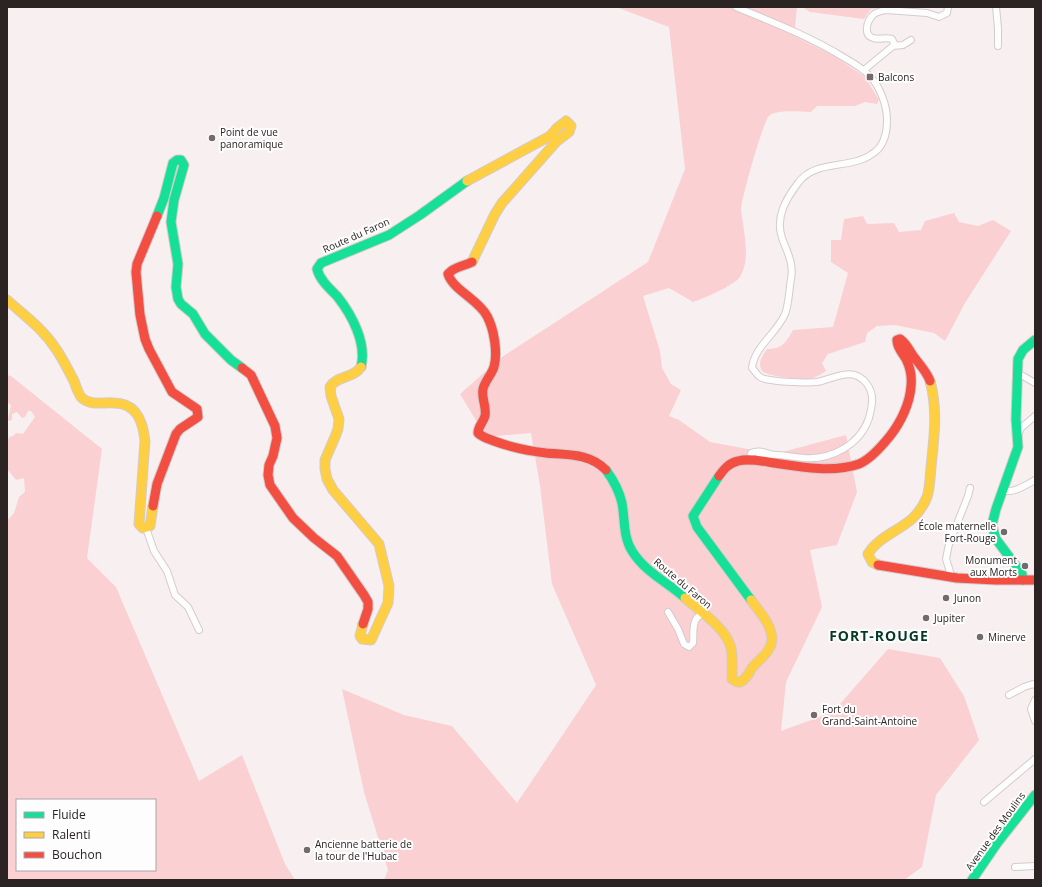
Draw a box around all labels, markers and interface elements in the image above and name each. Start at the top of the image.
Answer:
place label: Balcons [878,70,914,84]
marker: Balcons [865,72,875,82]
place label: Point de vue panoramique [220,125,284,151]
marker: Point de vue panoramique [207,133,217,143]
street label: Route du Faron [320,214,392,256]
place label: École maternelle Fort-Rouge [918,519,996,545]
marker: École maternelle Fort-Rouge [999,527,1009,537]
place label: Monument aux Morts [965,553,1017,579]
street label: Route du Faron [651,555,715,611]
marker: Monument aux Morts [1020,561,1030,571]
place label: Junon [953,591,981,605]
marker: Junon [941,593,951,603]
place label: Jupiter [933,611,965,625]
marker: Jupiter [921,613,931,623]
district label: FORT-ROUGE [829,626,929,645]
place label: Minerve [988,630,1026,644]
marker: Minerve [975,632,985,642]
place label: Fort du Grand-Saint-Antoine [822,702,918,728]
marker: Fort du Grand-Saint-Antoine [809,710,819,720]
street label: Avenue des Moulins [962,789,1028,873]
legend [16,799,156,871]
text: Fluide [52,806,86,823]
text: Ralenti [52,826,91,843]
place label: Ancienne batterie de la tour de l'Hubac [315,837,412,863]
marker: Ancienne batterie de la tour de l'Hubac [302,845,312,855]
text: Bouchon [52,846,102,863]

